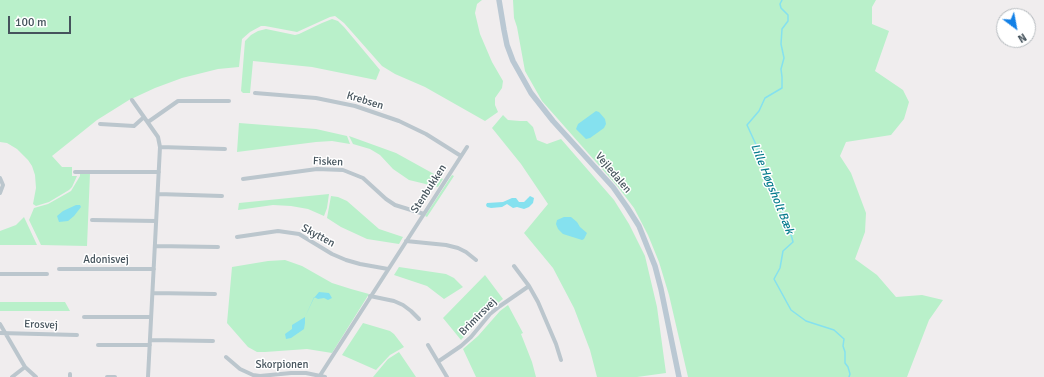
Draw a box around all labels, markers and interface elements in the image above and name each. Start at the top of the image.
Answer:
scale bar [10,8,73,34]
north arrow [996,8,1036,48]
text: 100 m [15,15,47,30]
text: N [1015,30,1029,45]
street label: Krebsen [345,89,385,113]
water label: Lille Høgsholt Bæk [747,142,797,236]
street label: Vejledalen [592,150,634,196]
street label: Fisken [313,155,343,169]
street label: Stenbukken [408,162,450,216]
street label: Skytten [299,222,337,250]
street label: Adonisvej [83,253,129,267]
street label: Brimirsvej [456,295,500,339]
street label: Erosvej [24,318,58,332]
street label: Skorpionen [255,358,309,372]

